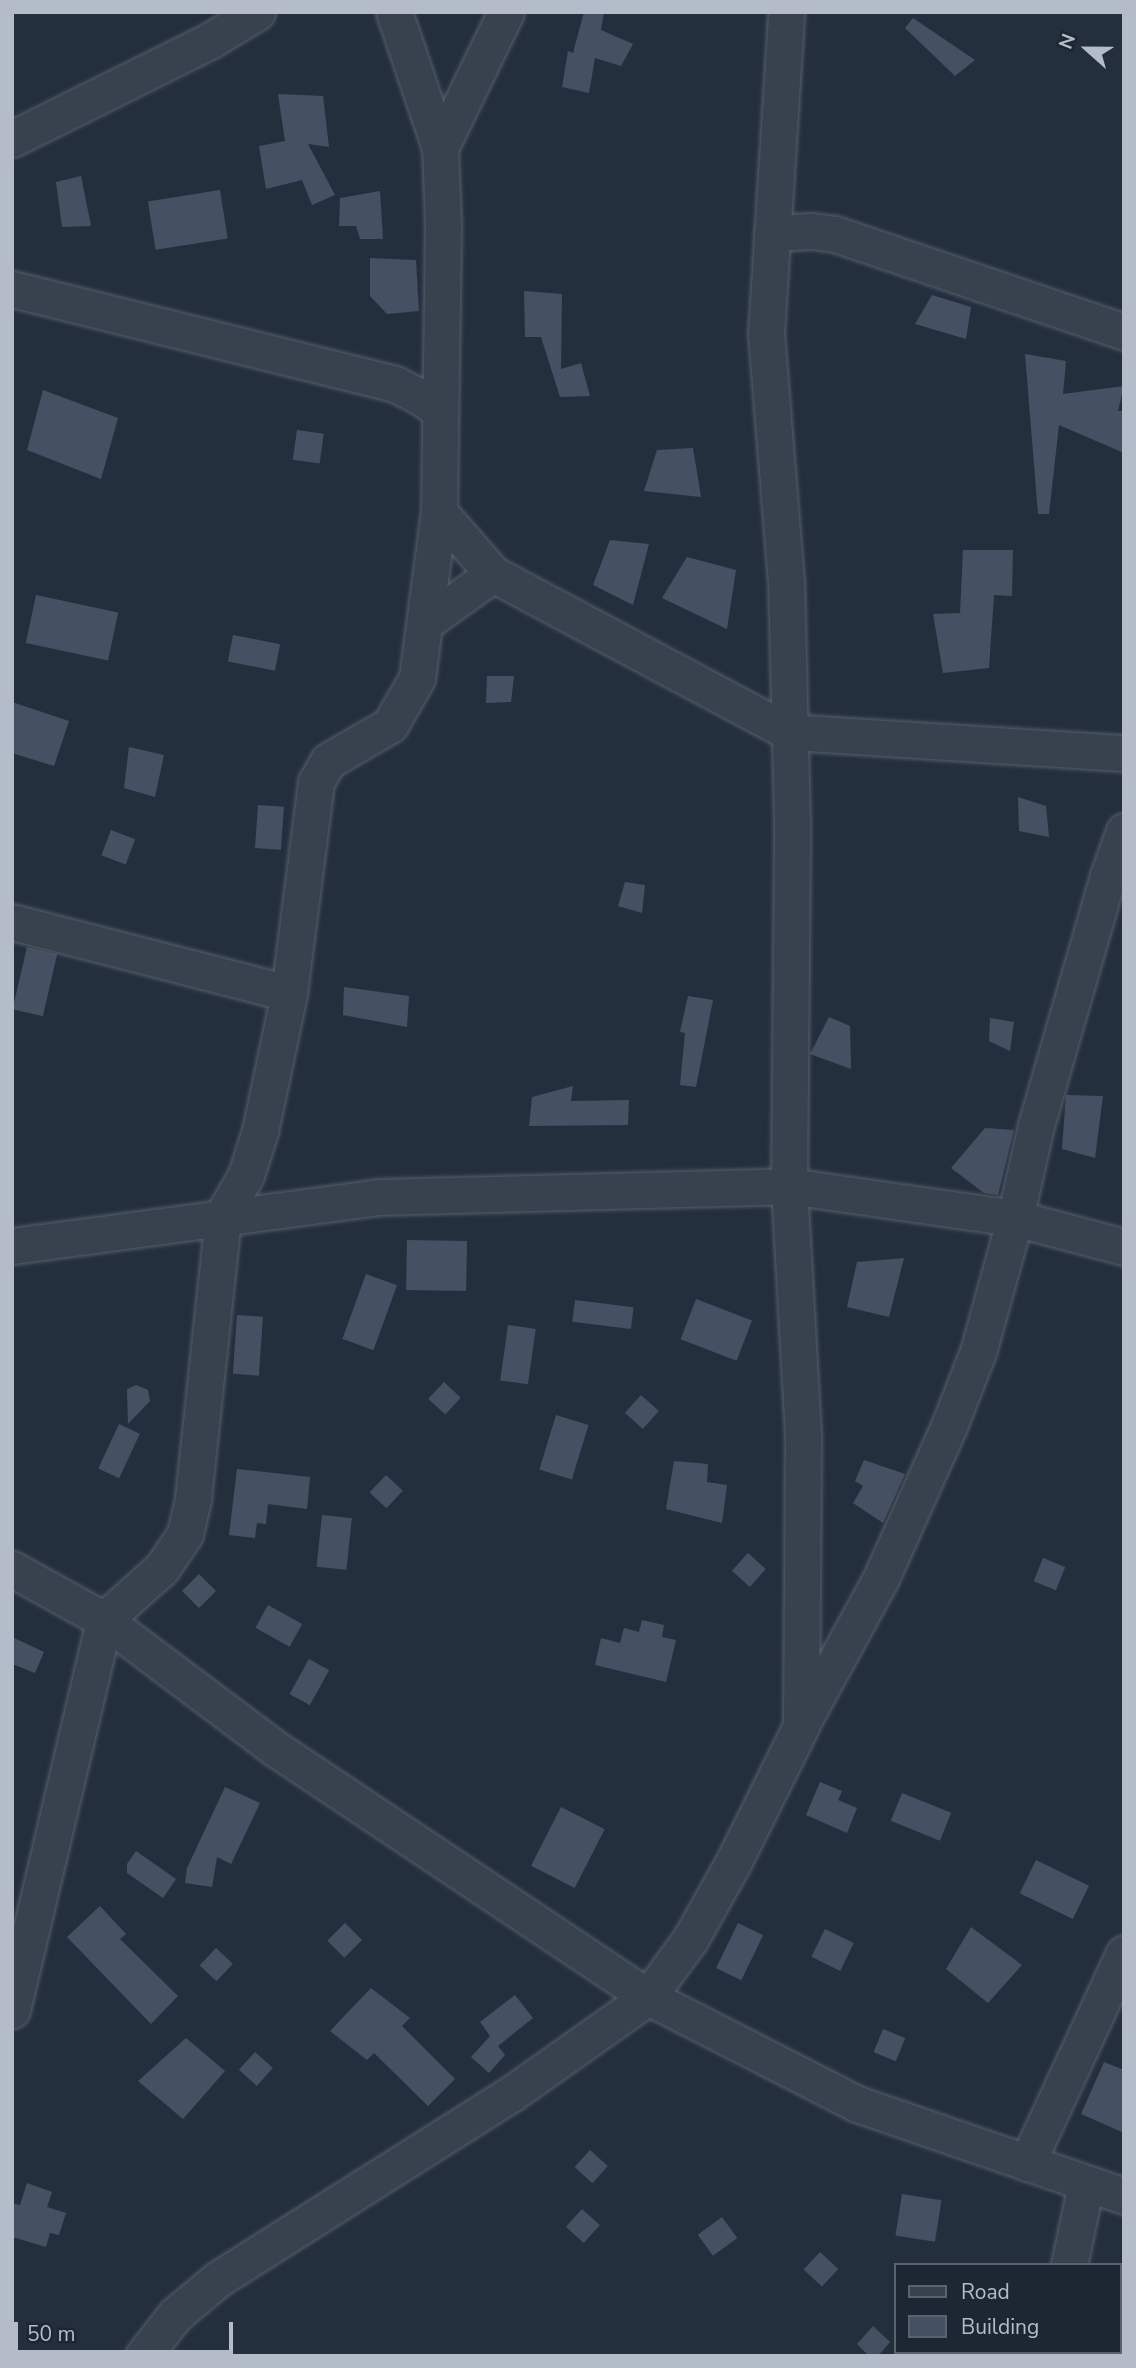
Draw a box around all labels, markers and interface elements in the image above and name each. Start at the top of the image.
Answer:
north arrow [1052,14,1122,84]
text: N [1053,30,1082,53]
legend [894,2263,1122,2354]
text: Road [961,2278,1010,2306]
scale bar [18,2308,236,2352]
text: Building [961,2313,1039,2341]
text: 50 m [27,2320,76,2348]

